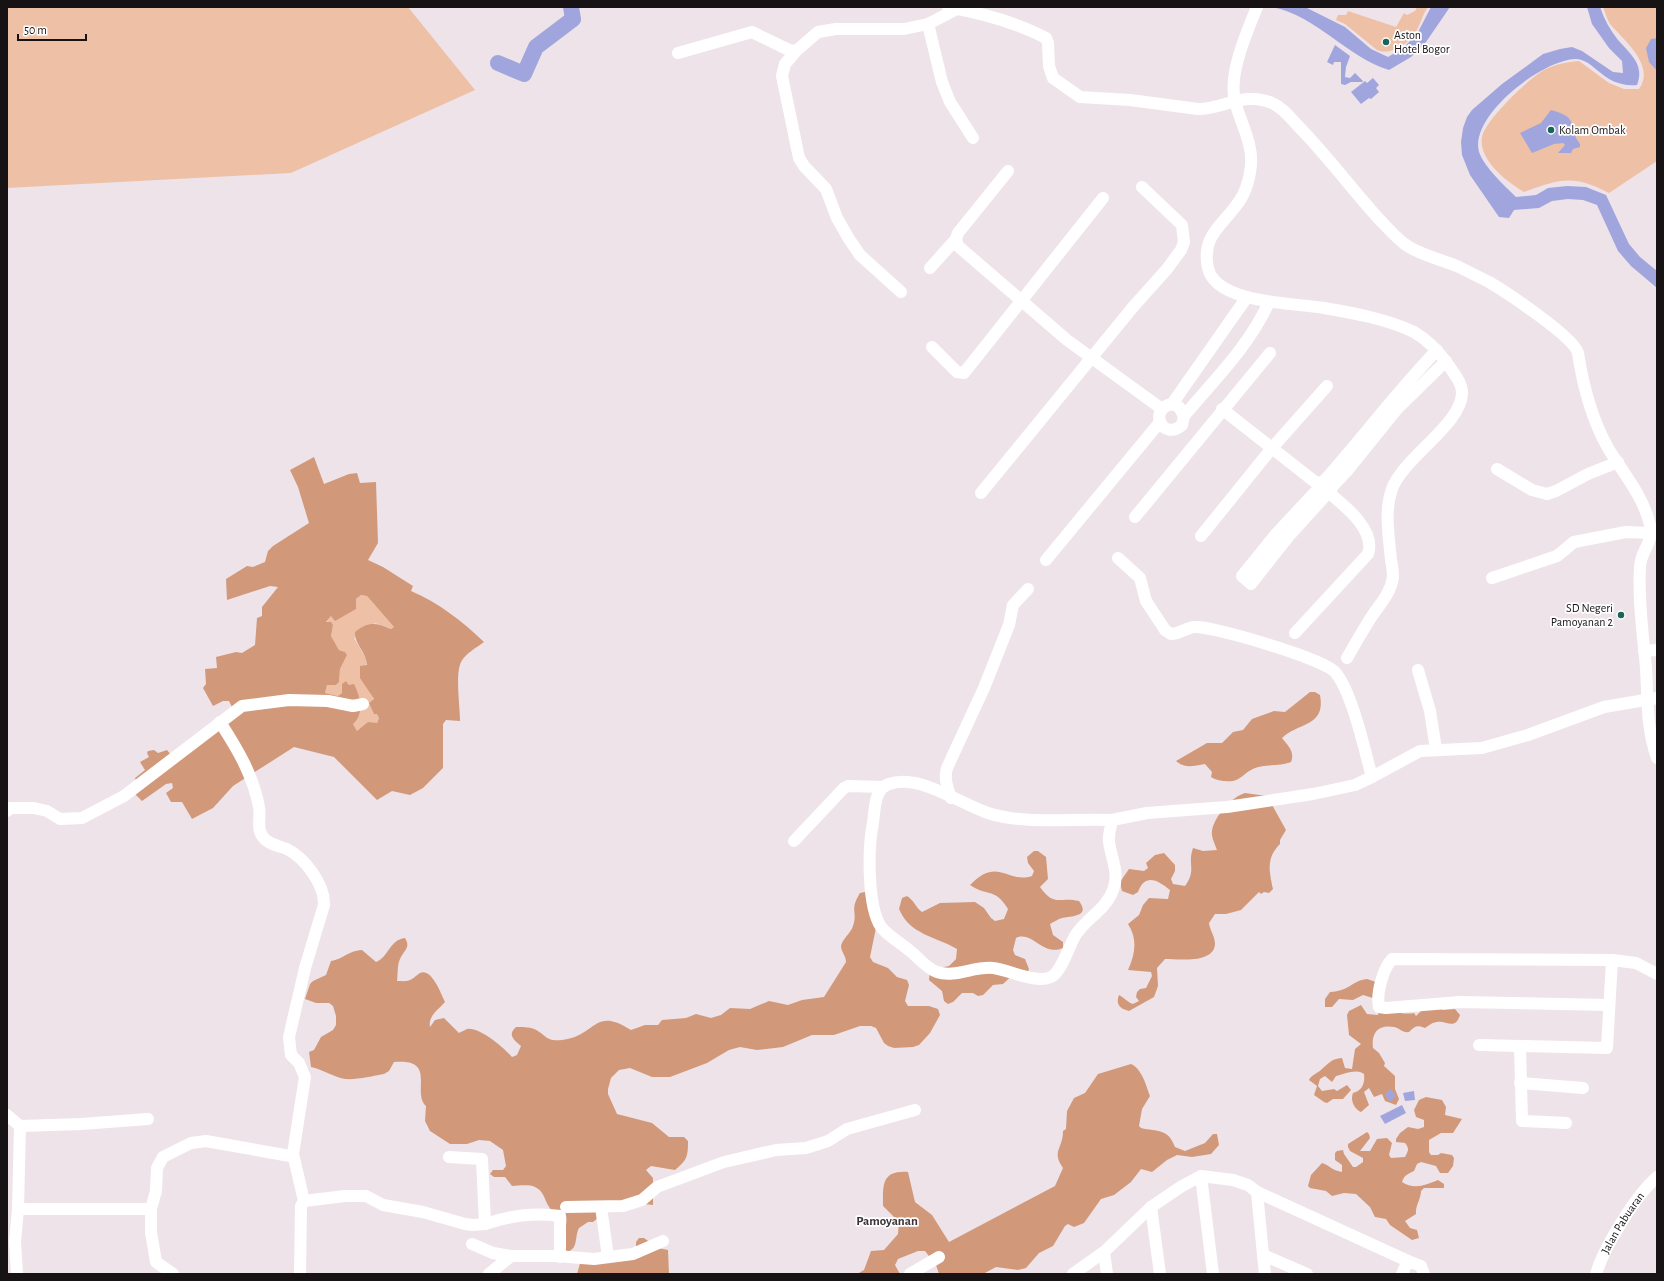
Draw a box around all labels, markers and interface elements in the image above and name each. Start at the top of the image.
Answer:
scale bar [18,16,86,42]
text: 50 m [24,24,47,36]
place label: Aston Hotel Bogor [1394,29,1450,55]
marker: Aston Hotel Bogor [1381,37,1391,47]
place label: Kolam Ombak [1559,124,1626,136]
marker: Kolam Ombak [1546,125,1556,135]
place label: SD Negeri Pamoyanan 2 [1551,602,1614,629]
marker: SD Negeri Pamoyanan 2 [1616,610,1626,620]
street label: Jalan Pabuaran [1599,1190,1647,1256]
district label: Pamoyanan [856,1215,918,1228]

